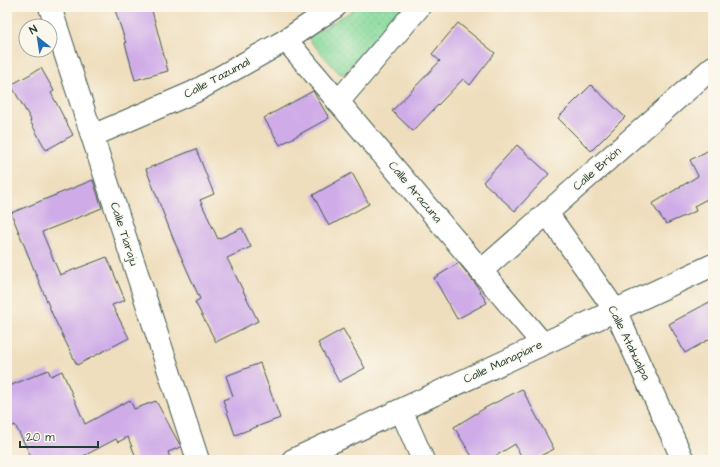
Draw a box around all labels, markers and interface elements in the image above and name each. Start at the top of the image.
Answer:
north arrow [18,18,58,58]
text: N [27,22,40,38]
street label: Calle Tazumal [181,53,253,103]
street label: Calle Brión [569,143,625,195]
street label: Calle Aracuna [384,157,446,227]
street label: Calle Tiaraju [106,200,142,268]
street label: Calle Atahualpa [604,303,654,383]
street label: Calle Manapiare [461,336,546,388]
scale bar [20,423,98,449]
text: 20 m [26,429,55,446]

